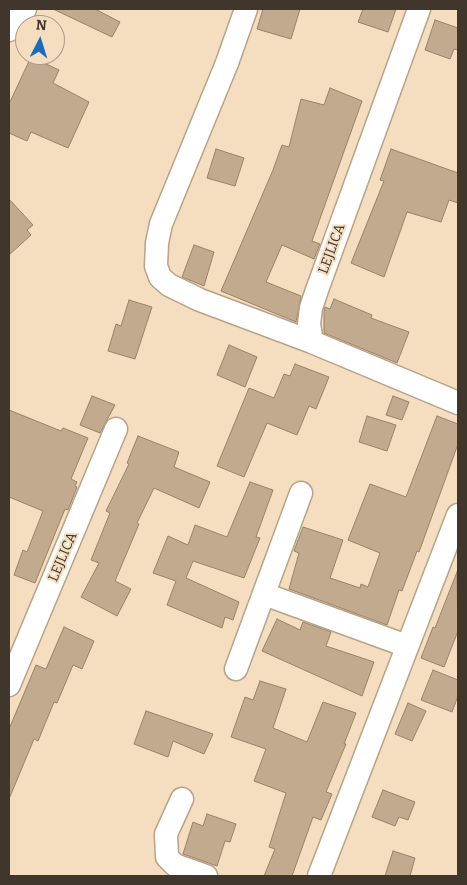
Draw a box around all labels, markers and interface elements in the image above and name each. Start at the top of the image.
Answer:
north arrow [15,15,65,65]
text: N [35,17,47,34]
street label: LEJLICA [315,222,349,276]
street label: LEJLICA [45,530,81,584]

